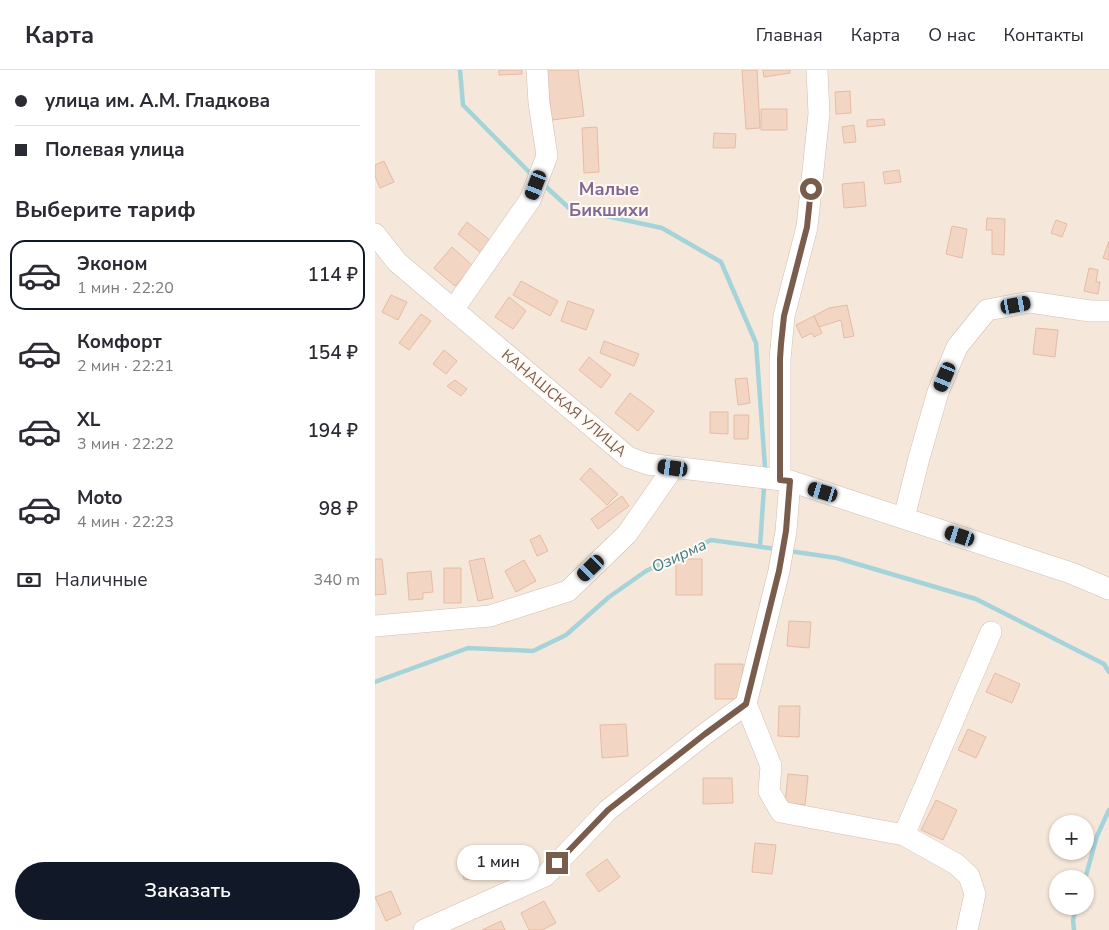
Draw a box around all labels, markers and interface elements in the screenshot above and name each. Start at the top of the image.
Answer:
text: Карта [25,19,94,51]
text: Главная [756,23,823,47]
text: Карта [851,23,900,47]
text: О нас [928,23,976,47]
text: Контакты [1004,23,1084,47]
text: улица им. А.М. Гладкова [45,88,270,114]
text: Полевая улица [45,137,185,163]
car [523,168,548,202]
district label: Малые Бикшихи [569,177,649,222]
route start [800,178,822,200]
text: Выберите тариф [15,195,196,225]
text: Эконом [77,251,148,277]
icon: car [17,253,62,298]
text: 114 ₽ [307,262,358,288]
text: 1 мин · 22:20 [77,277,174,299]
car [999,295,1032,315]
text: Комфорт [77,329,162,355]
icon: car [17,331,62,376]
text: 154 ₽ [307,340,358,366]
street label: КАНАШСКАЯ УЛИЦА [497,345,631,461]
text: 2 мин · 22:21 [77,355,174,377]
car [932,360,957,394]
text: XL [77,407,100,433]
icon: car [17,409,62,454]
text: 194 ₽ [307,418,358,444]
text: 3 мин · 22:22 [77,433,174,455]
car [657,458,688,478]
car [806,480,839,504]
text: Moto [77,485,123,511]
icon: car [17,487,62,532]
text: 98 ₽ [319,496,358,522]
text: 4 мин · 22:23 [77,511,174,533]
car [943,524,976,548]
water label: Озирма [648,534,710,578]
car [575,552,607,584]
icon: cash [15,566,43,594]
text: Наличные [55,567,148,593]
text: 340 m [313,569,360,591]
map controls [1049,815,1094,915]
button: + [1049,815,1094,860]
callout: 1 мин [457,846,539,880]
text: 1 мин [476,851,520,873]
route end [546,852,568,874]
button: Заказать [15,862,360,920]
button: − [1049,870,1094,915]

